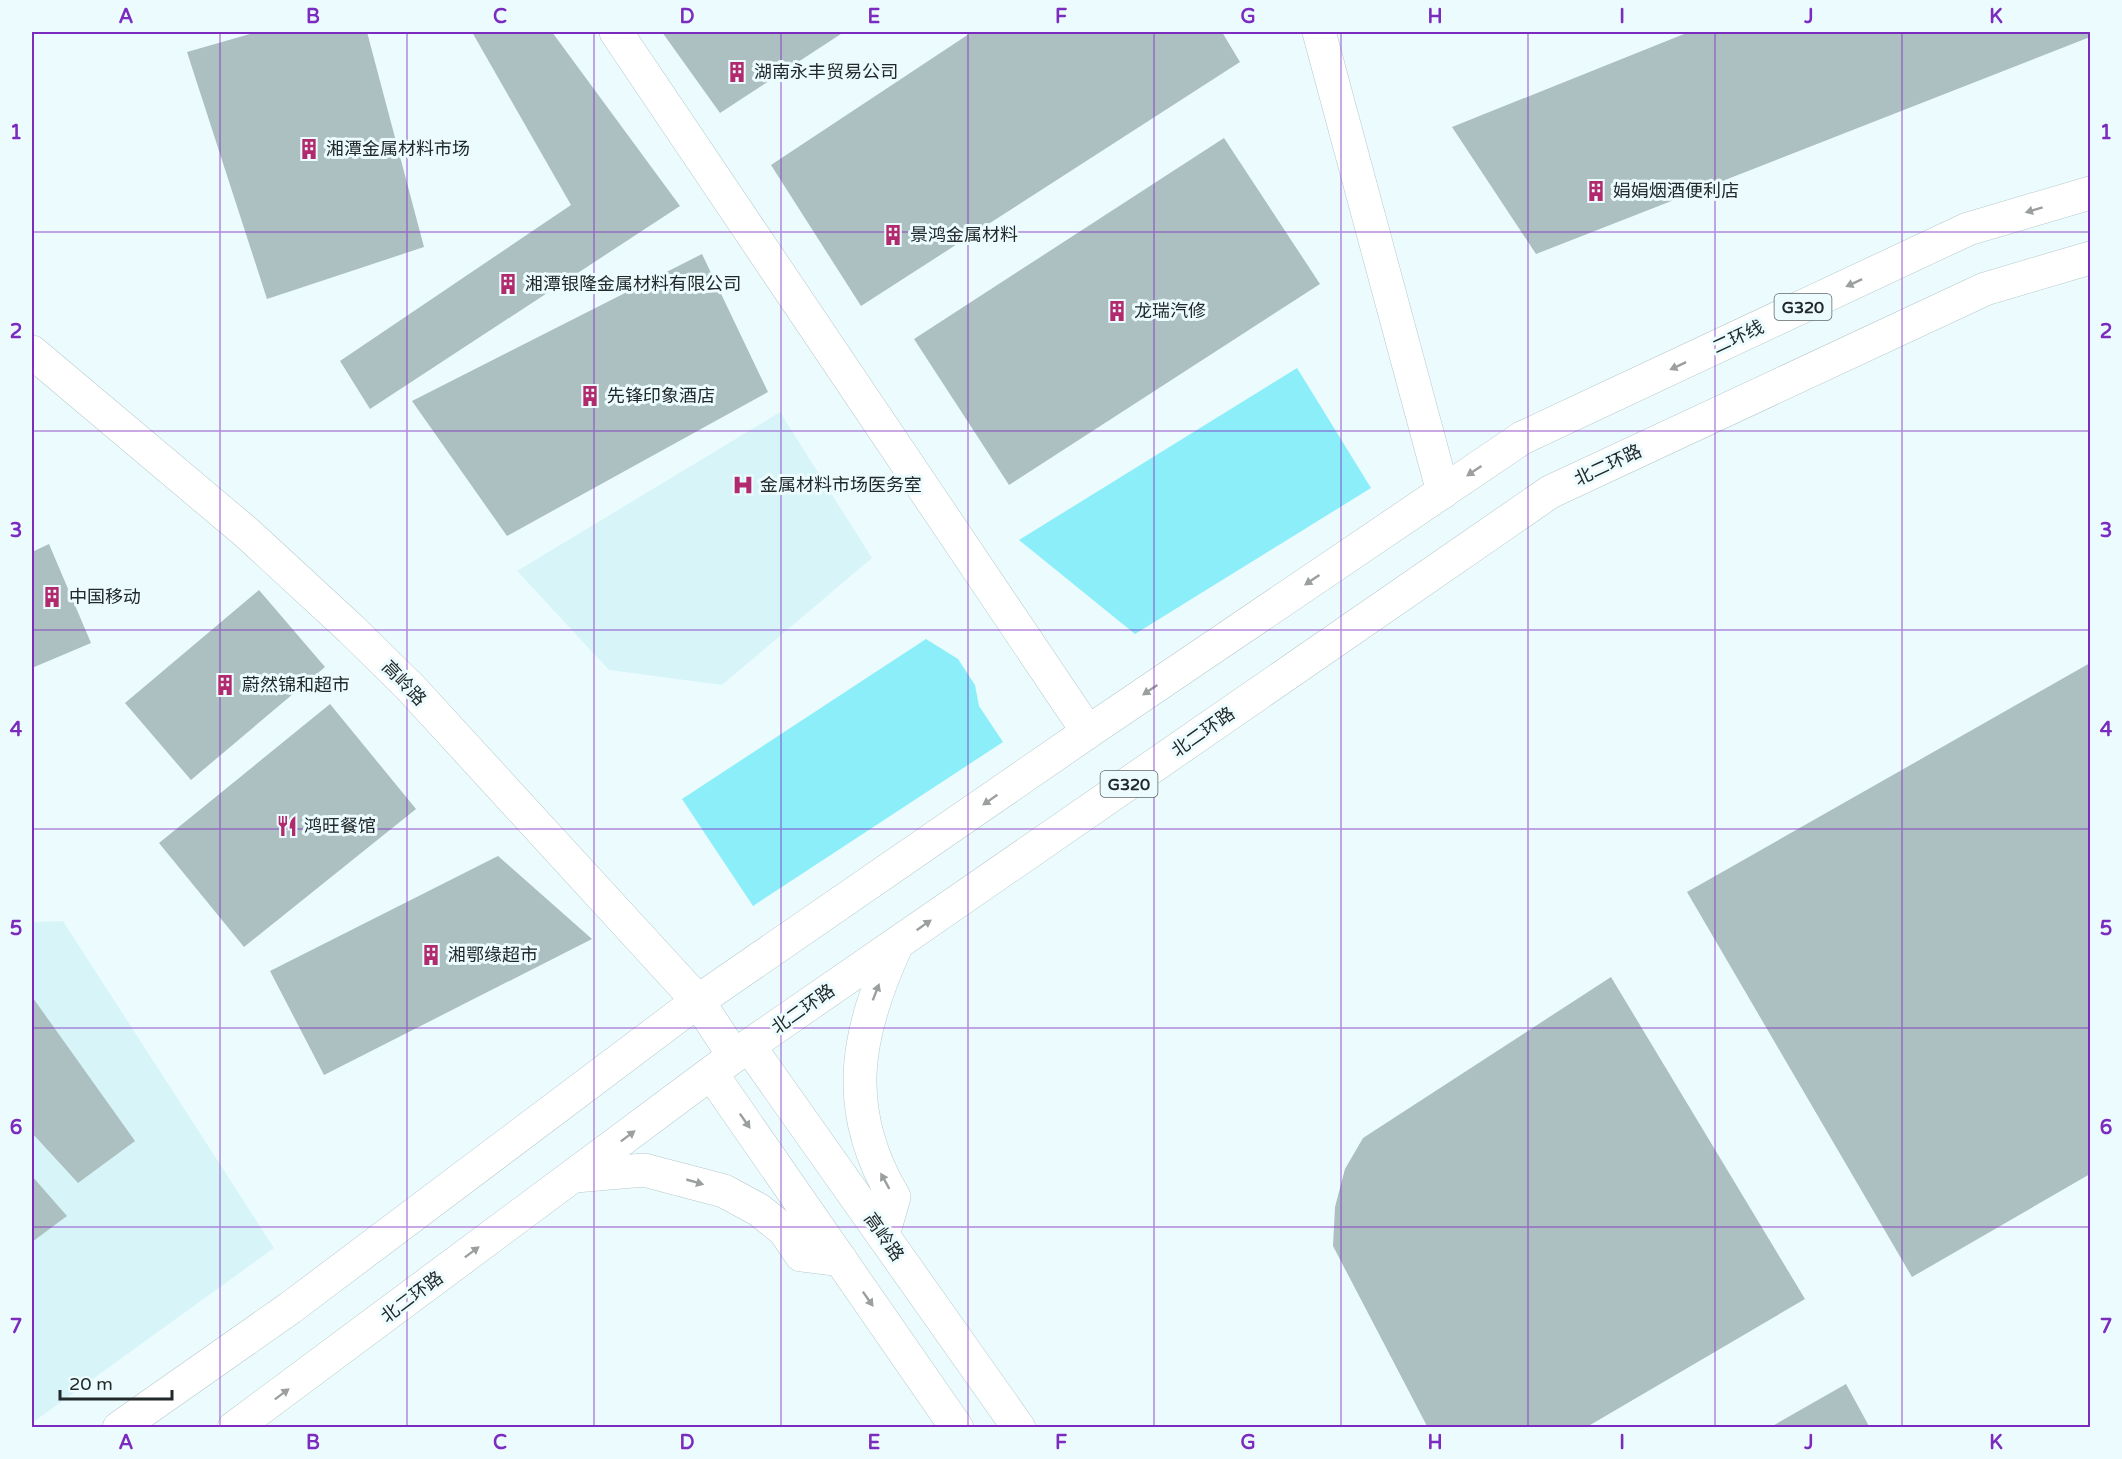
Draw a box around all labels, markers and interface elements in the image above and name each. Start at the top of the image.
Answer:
text: A [119,5,134,29]
text: B [306,5,320,29]
text: C [493,5,507,29]
text: D [679,5,695,29]
text: E [868,5,881,29]
text: F [1055,5,1067,29]
text: G [1240,5,1256,29]
text: H [1427,5,1443,29]
text: I [1619,5,1625,29]
text: J [1803,5,1814,29]
text: K [1989,5,2003,29]
building icon: 湖南永丰贸易公司 [725,60,749,84]
place label: 湖南永丰贸易公司 [754,61,898,83]
text: 1 [10,121,22,145]
text: 1 [2100,121,2112,145]
building icon: 湘潭金属材料市场 [297,137,321,161]
place label: 湘潭金属材料市场 [326,138,470,160]
building icon: 娟娟烟酒便利店 [1584,179,1608,203]
place label: 娟娟烟酒便利店 [1613,180,1739,202]
one-way arrow [2025,206,2043,215]
building icon: 景鸿金属材料 [881,223,905,247]
place label: 景鸿金属材料 [910,224,1018,246]
building icon: 湘潭银隆金属材料有限公司 [496,272,520,296]
place label: 湘潭银隆金属材料有限公司 [525,273,741,295]
one-way arrow [1846,278,1863,287]
road number: G320 [1774,294,1832,320]
building icon: 龙瑞汽修 [1105,299,1129,323]
place label: 龙瑞汽修 [1134,300,1206,322]
street label: 二环线 [1709,316,1767,358]
text: 2 [10,320,22,344]
text: 2 [2100,320,2112,344]
one-way arrow [1669,361,1686,370]
building icon: 先锋印象酒店 [578,384,602,408]
place label: 先锋印象酒店 [607,385,715,407]
street label: 北二环路 [1571,440,1645,490]
one-way arrow [1466,465,1482,477]
hospital icon: 金属材料市场医务室 [731,473,755,497]
place label: 金属材料市场医务室 [760,474,922,496]
text: 3 [10,519,22,543]
text: 3 [2100,519,2112,543]
one-way arrow [1304,575,1320,586]
building icon: 中国移动 [40,585,64,609]
place label: 中国移动 [69,586,141,608]
street label: 高岭路 [377,656,431,710]
building icon: 蔚然锦和超市 [213,673,237,697]
place label: 蔚然锦和超市 [242,674,350,696]
one-way arrow [1142,684,1159,695]
street label: 北二环路 [1167,702,1239,762]
text: 4 [10,718,23,742]
text: 4 [2100,718,2113,742]
road number: G320 [1100,771,1158,797]
one-way arrow [982,794,998,806]
restaurant icon: 鸿旺餐馆 [275,814,299,838]
place label: 鸿旺餐馆 [304,815,376,837]
text: 5 [10,917,22,941]
text: 5 [2100,917,2112,941]
one-way arrow [916,919,932,931]
building icon: 湘鄂缘超市 [419,943,443,967]
place label: 湘鄂缘超市 [448,944,538,966]
street label: 北二环路 [767,979,839,1039]
one-way arrow [872,983,881,1001]
one-way arrow [739,1113,751,1129]
text: 6 [10,1116,22,1140]
text: 6 [2100,1116,2112,1140]
one-way arrow [621,1130,636,1142]
one-way arrow [880,1172,890,1189]
one-way arrow [686,1178,704,1187]
street label: 高岭路 [860,1209,908,1265]
one-way arrow [464,1246,480,1258]
street label: 北二环路 [377,1267,447,1327]
one-way arrow [862,1291,873,1307]
text: 7 [10,1315,22,1339]
text: 7 [2100,1315,2112,1339]
scale bar [60,1363,172,1401]
text: 20 m [69,1373,113,1395]
one-way arrow [274,1388,289,1400]
text: A [119,1431,134,1455]
text: B [306,1431,320,1455]
text: C [493,1431,507,1455]
text: D [679,1431,695,1455]
text: E [868,1431,881,1455]
text: F [1055,1431,1067,1455]
text: G [1240,1431,1256,1455]
text: H [1427,1431,1443,1455]
text: I [1619,1431,1625,1455]
text: J [1803,1431,1814,1455]
text: K [1989,1431,2003,1455]

